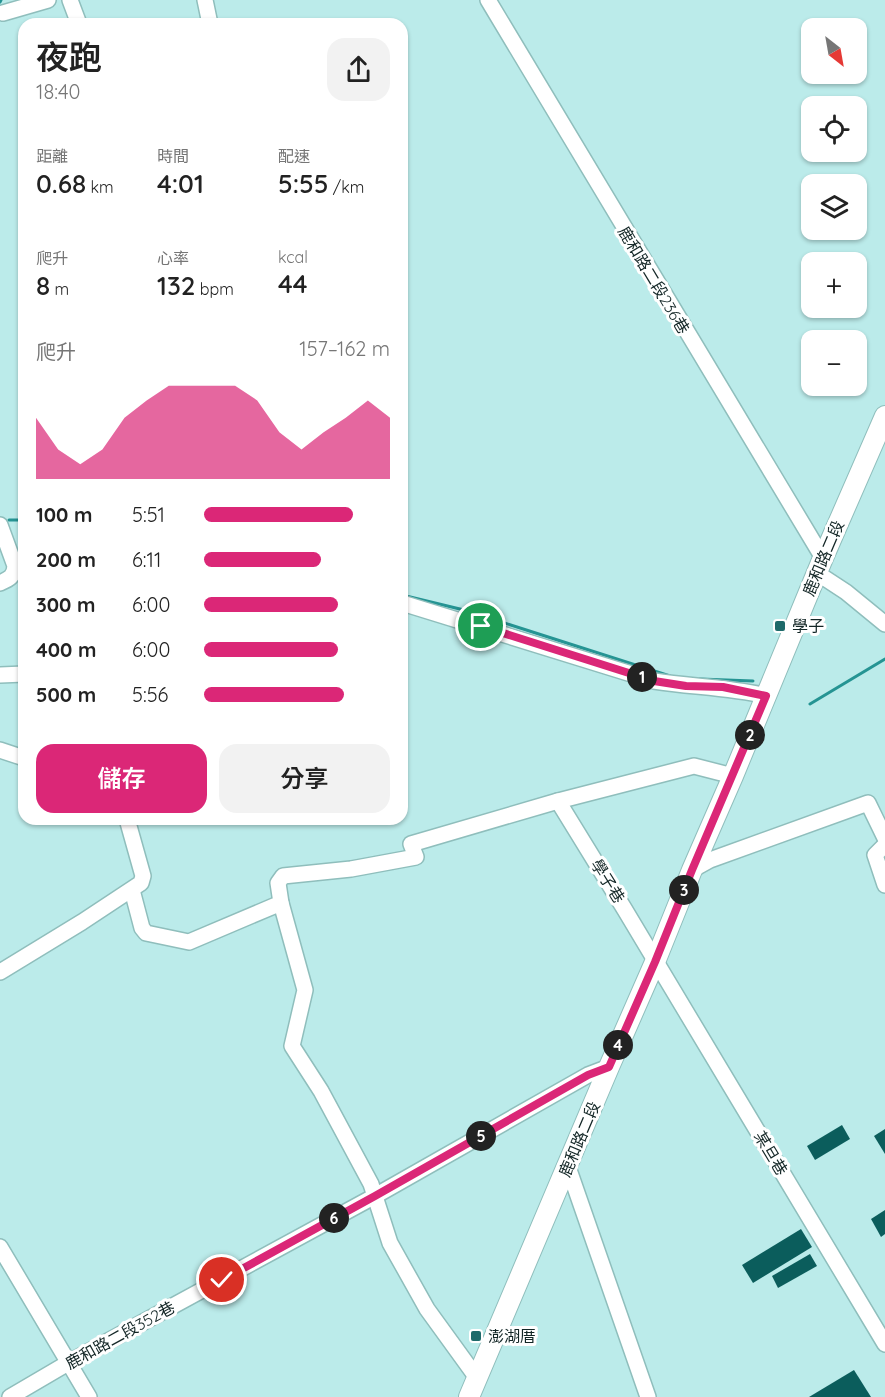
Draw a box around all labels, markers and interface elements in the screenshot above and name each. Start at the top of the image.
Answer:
north arrow [801,18,867,84]
map controls [801,18,867,396]
text: 夜跑 [36,36,102,77]
button: share [327,38,390,101]
text: 18:40 [36,79,80,104]
button: locate [801,96,867,162]
text: 距離 [36,146,68,166]
text: 時間 [157,146,189,166]
text: 配速 [278,146,310,166]
text: 0.68 [36,167,86,200]
text: 4:01 [157,167,204,200]
text: 5:55 [278,167,329,200]
button: layers [801,174,867,240]
text: km [86,177,114,197]
text: /km [329,177,364,197]
street label: 鹿和路二段236巷 [614,223,694,337]
text: kcal [278,247,308,267]
text: 爬升 [36,248,68,268]
text: 心率 [157,248,189,268]
button: + [801,252,867,318]
text: 44 [278,267,308,300]
text: 8 [36,269,50,302]
text: 132 [157,269,195,302]
text: m [50,279,69,299]
text: bpm [195,279,234,299]
button: − [801,330,867,396]
text: 157–162 m [299,336,390,361]
text: 爬升 [36,339,76,364]
text: 100 m [36,502,92,527]
text: 5:51 [132,502,165,527]
street label: 鹿和路二段 [798,517,848,599]
text: 200 m [36,547,96,572]
text: 6:11 [132,547,161,572]
text: 300 m [36,592,95,617]
text: 6:00 [132,592,170,617]
pin [455,600,506,651]
icon: arrive [464,609,497,642]
place label: 學子 [792,616,824,636]
marker: 學子 [773,619,787,633]
text: 400 m [36,637,96,662]
text: 6:00 [132,637,170,662]
pin: 1 [627,662,657,692]
text: 1 [639,667,645,687]
text: 500 m [36,682,96,707]
text: 5:56 [132,682,168,707]
pin: 2 [735,720,765,750]
text: 2 [745,725,755,745]
button: 儲存 [36,744,207,813]
button: 分享 [219,744,390,813]
street label: 學子巷 [587,855,629,907]
pin: 3 [669,875,699,905]
text: 3 [680,880,688,900]
pin: 4 [603,1030,633,1060]
text: 4 [613,1035,623,1055]
street label: 鹿和路二段 [554,1098,604,1180]
pin: 5 [466,1121,496,1151]
text: 5 [476,1126,486,1146]
street label: 某旦巷 [750,1127,792,1179]
pin: 6 [319,1203,349,1233]
text: 6 [330,1208,338,1228]
pin [196,1254,247,1305]
icon: check [205,1263,238,1296]
street label: 鹿和路二段352巷 [62,1297,178,1373]
place label: 澎湖厝 [488,1326,536,1346]
marker: 澎湖厝 [469,1329,483,1343]

